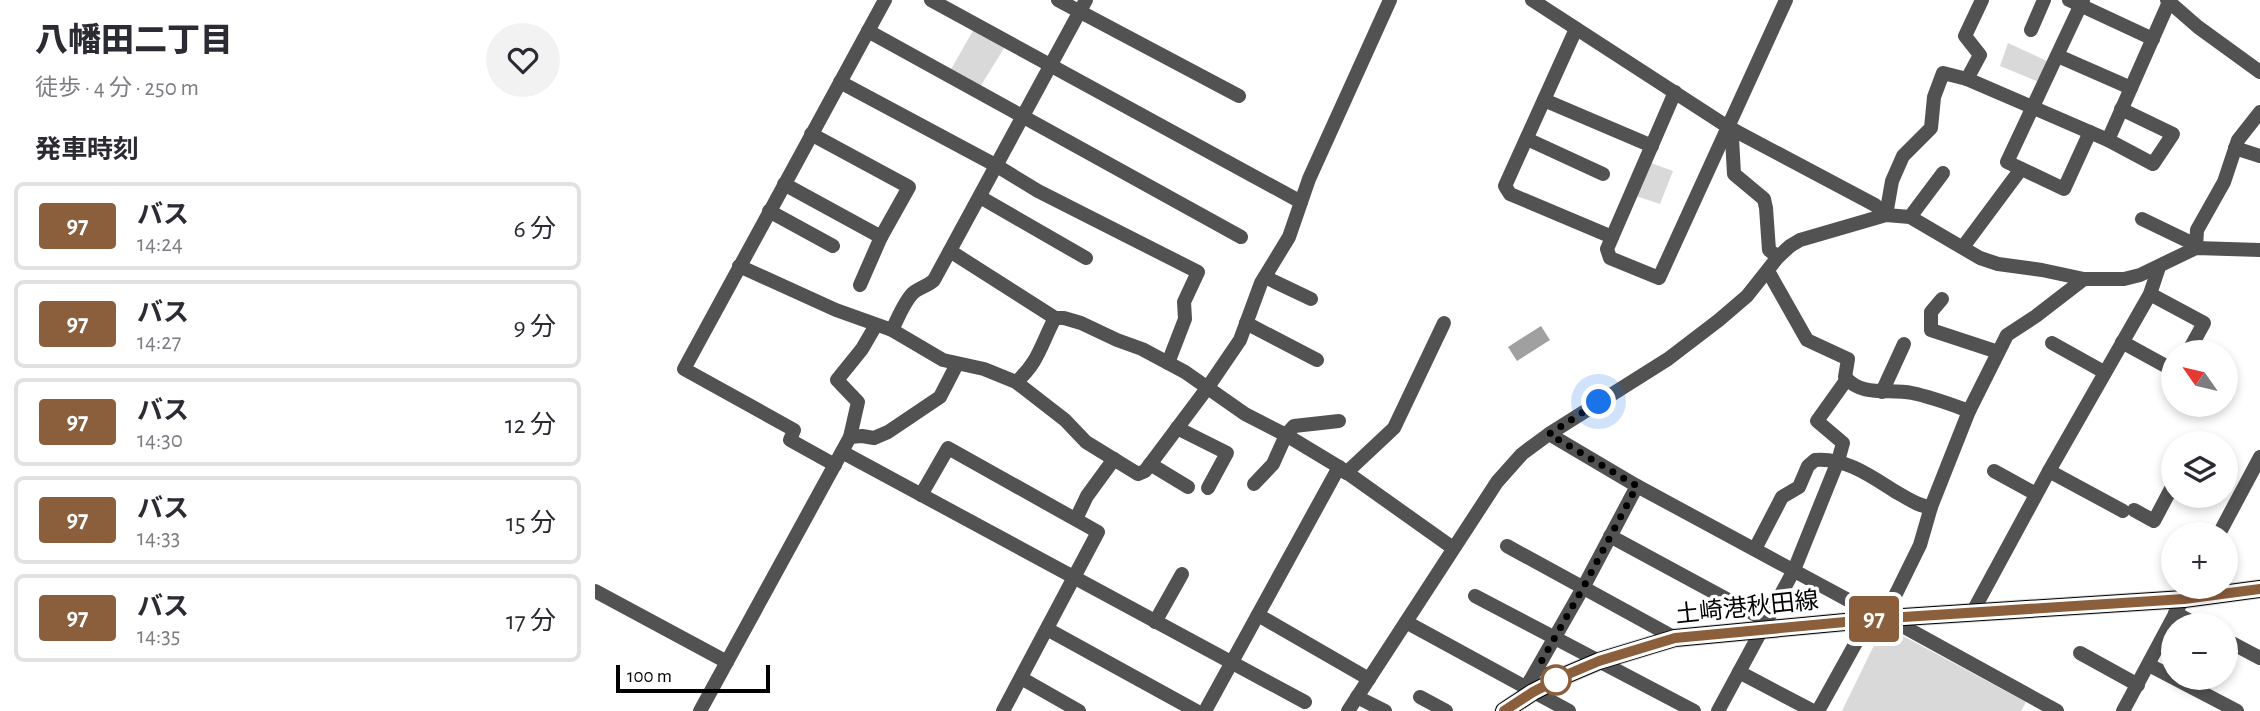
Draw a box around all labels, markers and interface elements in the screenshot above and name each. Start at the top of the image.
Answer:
button: heart [486,23,560,97]
text: 八幡田二丁目 [35,25,233,58]
text: 徒歩 · 4 分 · 250 m [35,77,199,100]
text: 発車時刻 [35,137,139,163]
text: バス [137,202,189,228]
text: 97 [67,214,88,238]
text: 6 分 [513,216,556,242]
text: 14:24 [137,233,183,256]
text: バス [137,300,189,326]
text: 97 [67,312,88,336]
text: 9 分 [513,314,556,340]
text: 14:27 [137,331,181,354]
north arrow [2161,340,2238,416]
map controls [2161,340,2238,690]
your location [1581,384,1616,419]
text: バス [137,398,189,424]
text: 97 [67,410,88,434]
text: 12 分 [505,412,556,438]
text: 14:30 [137,429,183,452]
button: layers [2161,431,2238,508]
text: バス [137,496,189,522]
text: 97 [67,508,88,532]
text: 15 分 [506,510,556,536]
button: + [2161,522,2238,599]
text: 14:33 [137,527,180,550]
street label: 土崎港秋田線 [1674,587,1820,627]
text: バス [137,594,189,620]
line badge: 97 [1843,596,1905,642]
text: 97 [67,606,88,630]
text: 97 [1863,607,1885,631]
text: 17 分 [506,608,556,634]
button: − [2161,613,2238,690]
text: 14:35 [137,625,180,648]
scale bar [616,662,770,694]
unlabelled marker [1541,665,1571,695]
text: 100 m [627,667,672,686]

